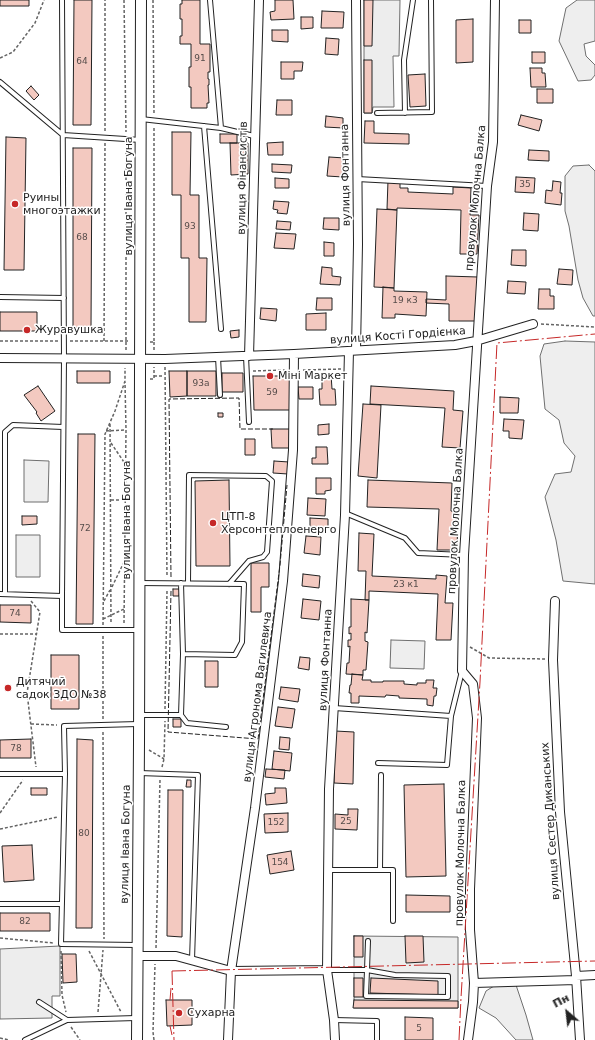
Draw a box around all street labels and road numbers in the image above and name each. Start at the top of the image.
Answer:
street label: вулиця Фінансистів [235,121,251,235]
street label: вулиця Фонтанна [339,124,353,226]
street label: провулок Молочна Балка [463,124,489,272]
street label: вулиця Івана Богуна [122,136,136,256]
street label: вулиця Кості Гордієнка [330,325,466,347]
street label: провулок Молочна Балка [446,448,466,594]
street label: вулиця Івана Богуна [120,460,134,580]
street label: вулиця Фонтанна [317,609,335,711]
street label: вулиця Агронома Вагилевича [241,611,275,783]
street label: вулиця Сестер Диканських [539,742,563,900]
street label: провулок Молочна Балка [453,780,469,926]
street label: вулиця Івана Богуна [118,784,134,904]

